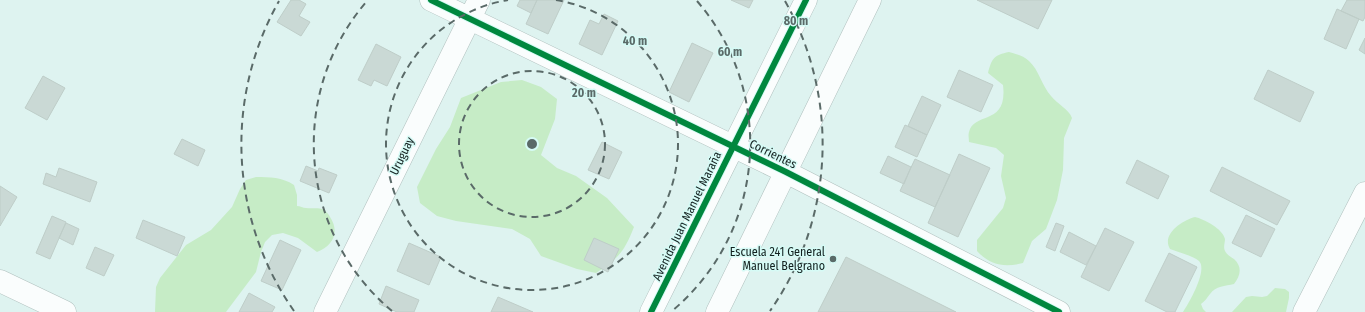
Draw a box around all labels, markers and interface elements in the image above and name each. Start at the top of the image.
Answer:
text: 80 m [784,14,808,28]
text: 40 m [623,34,647,48]
text: 60 m [718,45,742,59]
text: 20 m [571,86,596,100]
street label: Uruguay [387,134,417,177]
centre of rings [525,137,539,151]
street label: Corrientes [747,137,799,171]
street label: Avenida Juan Manuel Maraña [650,149,724,283]
place label: Escuela 241 General Manuel Belgrano [730,245,825,273]
marker: Escuela 241 General Manuel Belgrano [828,254,838,264]

